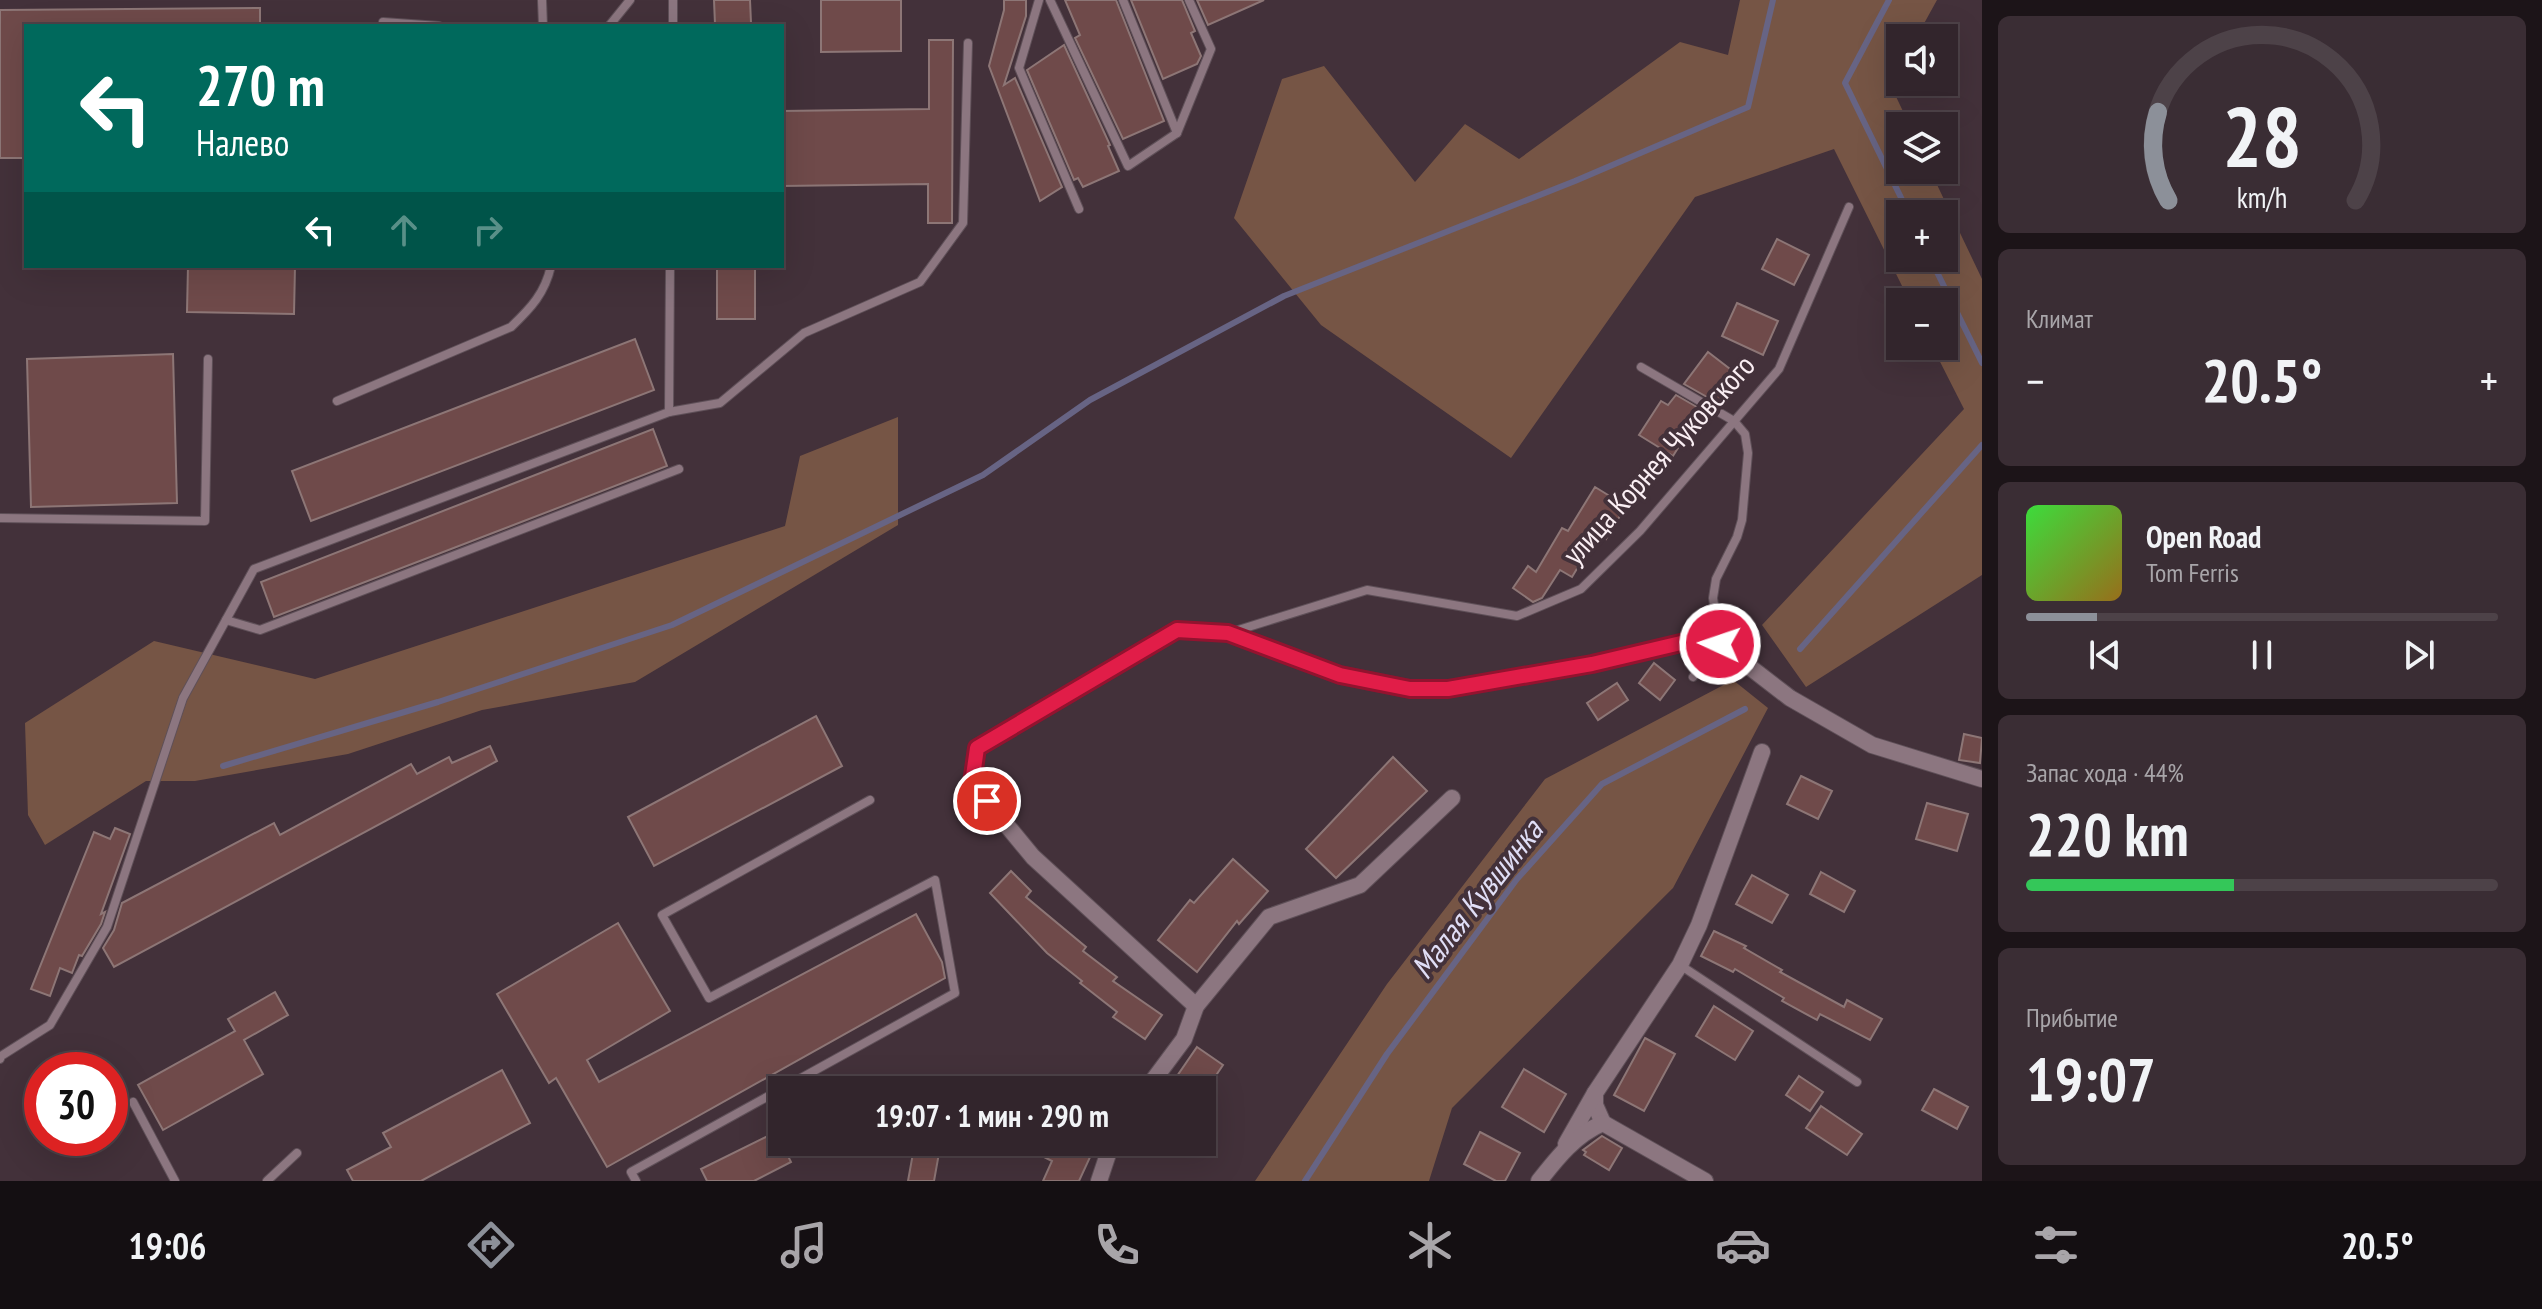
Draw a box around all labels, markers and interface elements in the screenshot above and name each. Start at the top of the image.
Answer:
map controls [1886,24,1958,360]
button: sound [1886,24,1958,96]
text: 270 m [196,49,325,121]
icon: left [64,56,168,160]
text: 28 [2222,81,2302,189]
button: layers [1886,112,1958,184]
text: Налево [196,119,289,166]
text: km/h [2237,179,2287,216]
button: + [1886,200,1958,272]
icon: left [298,208,342,252]
icon: ahead [382,208,426,252]
icon: right [466,208,510,252]
button: − [1886,288,1958,360]
text: Климат [2026,302,2093,335]
text: 20.5° [2202,341,2322,419]
street label: улица Корнея Чуковского [1553,346,1763,572]
text: − [2026,352,2044,409]
text: + [2480,352,2498,409]
text: Open Road [2146,517,2261,556]
text: Tom Ferris [2146,556,2239,589]
position arrow [1678,602,1762,686]
icon: previous [2083,633,2127,677]
icon: pause [2240,633,2284,677]
icon: next [2397,633,2441,677]
text: Запас хода · 44% [2026,756,2184,789]
pin [953,767,1021,835]
icon: arrive [965,779,1009,823]
text: 220 km [2026,795,2189,873]
water label: Малая Кувшинка [1401,809,1553,987]
text: Прибытие [2026,1001,2118,1034]
text: 19:07 [2026,1040,2156,1118]
speed limit sign: 30 [24,1052,128,1156]
text: 19:07 · 1 мин · 290 m [875,1096,1109,1135]
icon: directions [463,1217,519,1273]
icon: music [776,1217,832,1273]
icon: phone [1089,1217,1145,1273]
icon: climate [1402,1217,1458,1273]
icon: car [1715,1217,1771,1273]
icon: filters [2028,1217,2084,1273]
text: 19:06 [128,1222,206,1269]
text: 20.5° [2341,1222,2414,1269]

